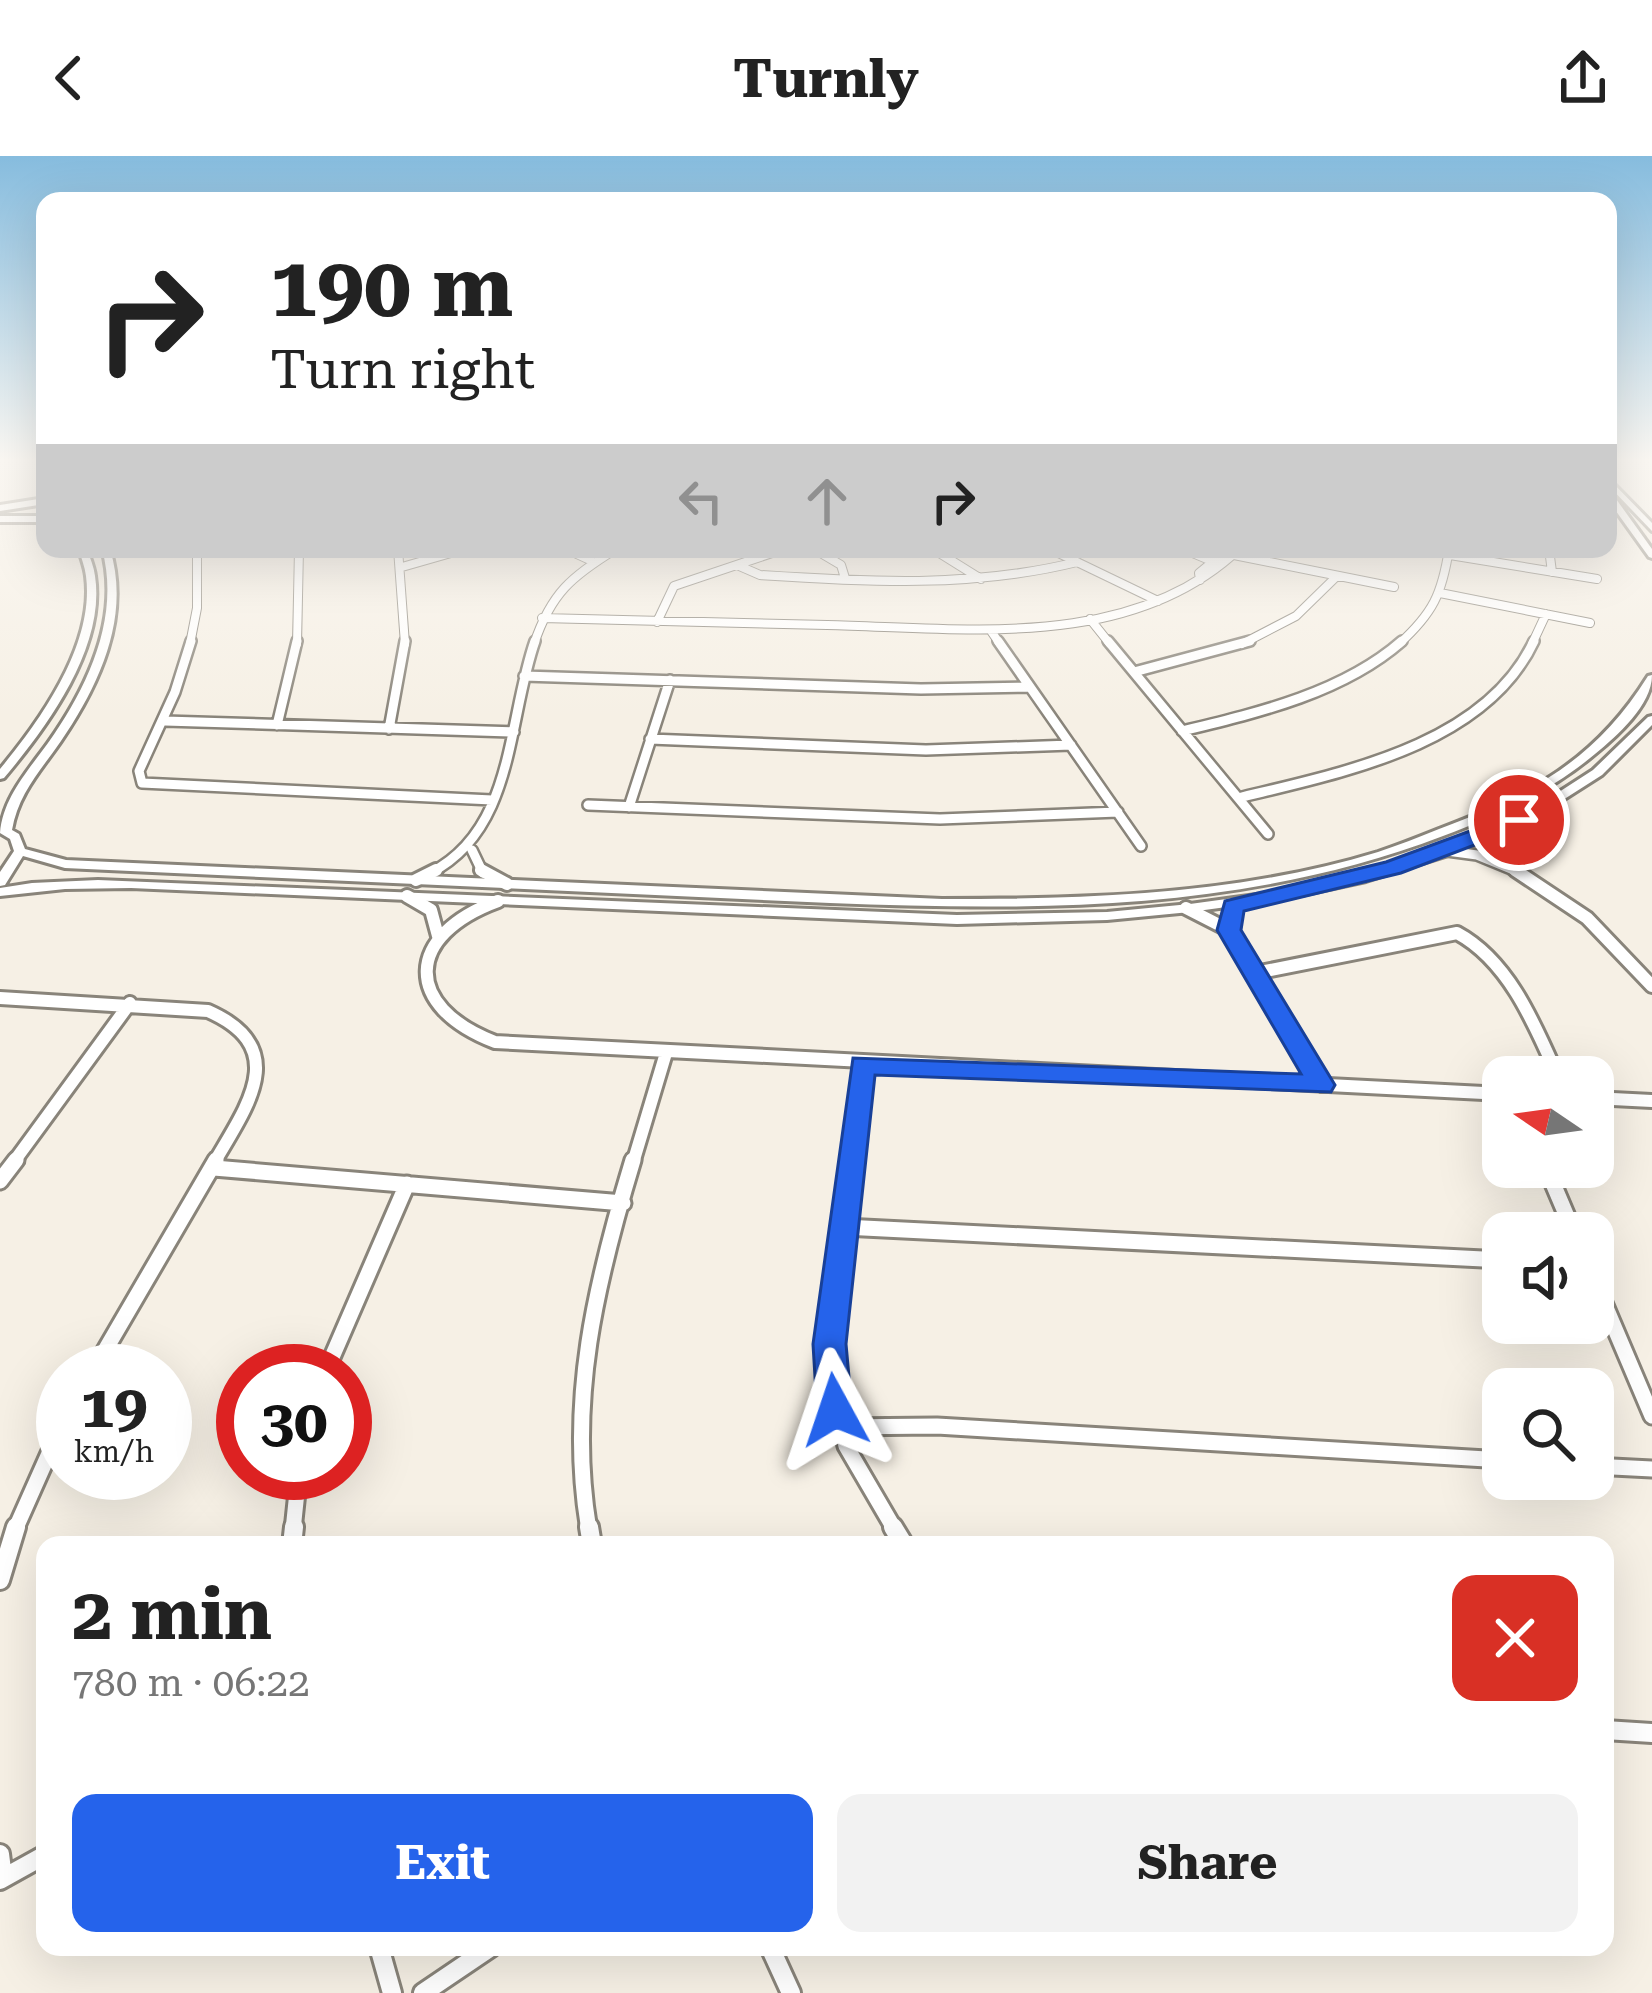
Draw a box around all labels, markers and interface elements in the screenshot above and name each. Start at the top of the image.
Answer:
icon: back [36,45,102,111]
icon: share [1550,45,1616,111]
text: Turnly [733,47,919,110]
text: 190 m [270,238,513,336]
icon: right [72,240,228,396]
text: Turn right [270,338,535,401]
icon: left [668,468,734,534]
icon: ahead [794,468,860,534]
icon: right [920,468,986,534]
pin [1468,769,1570,871]
icon: arrive [1486,787,1552,853]
north arrow [1482,1056,1614,1188]
map controls [1482,1056,1614,1500]
button: sound [1482,1212,1614,1344]
speed limit sign: 30 [216,1344,372,1500]
position arrow [772,1347,898,1473]
button: search [1482,1368,1614,1500]
text: 19 [80,1371,148,1442]
text: km/h [74,1434,154,1469]
text: 2 min [72,1572,272,1657]
button: close [1452,1575,1578,1701]
text: 780 m · 06:22 [72,1660,310,1706]
button: Exit [72,1794,813,1932]
button: Share [837,1794,1578,1932]

